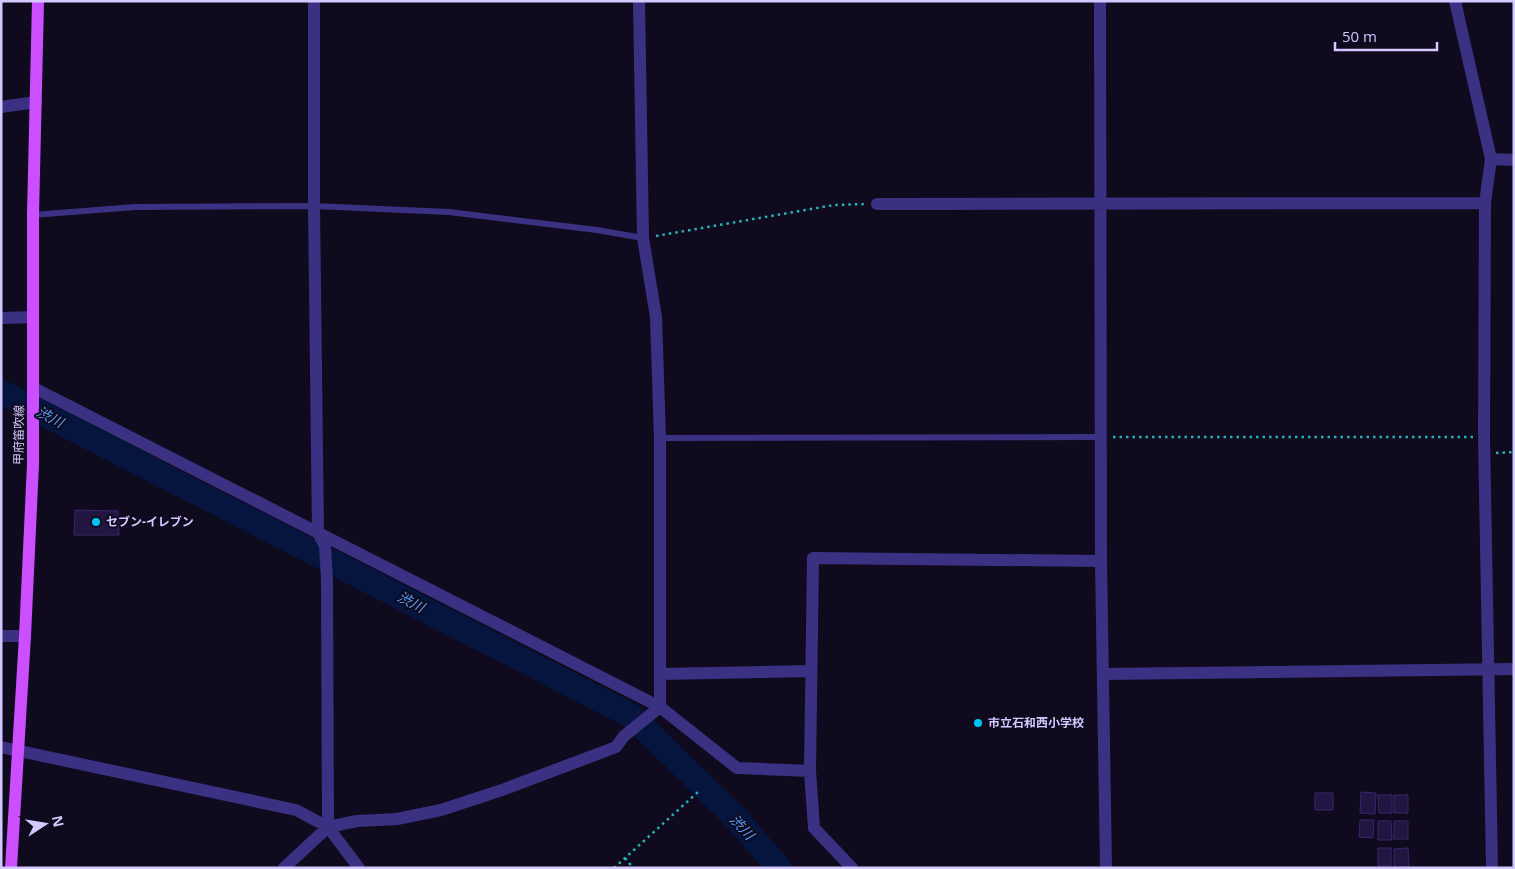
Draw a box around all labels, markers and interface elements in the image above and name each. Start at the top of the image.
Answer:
scale bar [1335,20,1438,52]
text: 50 m [1342,26,1377,46]
water label: 渋川 [33,402,69,432]
street label: 甲府笛吹線 [9,405,28,465]
place label: セブン-イレブン [106,513,194,530]
marker: セブン-イレブン [90,516,102,528]
water label: 渋川 [394,587,430,617]
place label: 市立石和西小学校 [988,714,1084,731]
marker: 市立石和西小学校 [972,717,984,729]
north arrow [20,799,70,849]
water label: 渋川 [726,810,760,845]
text: N [48,814,69,829]

